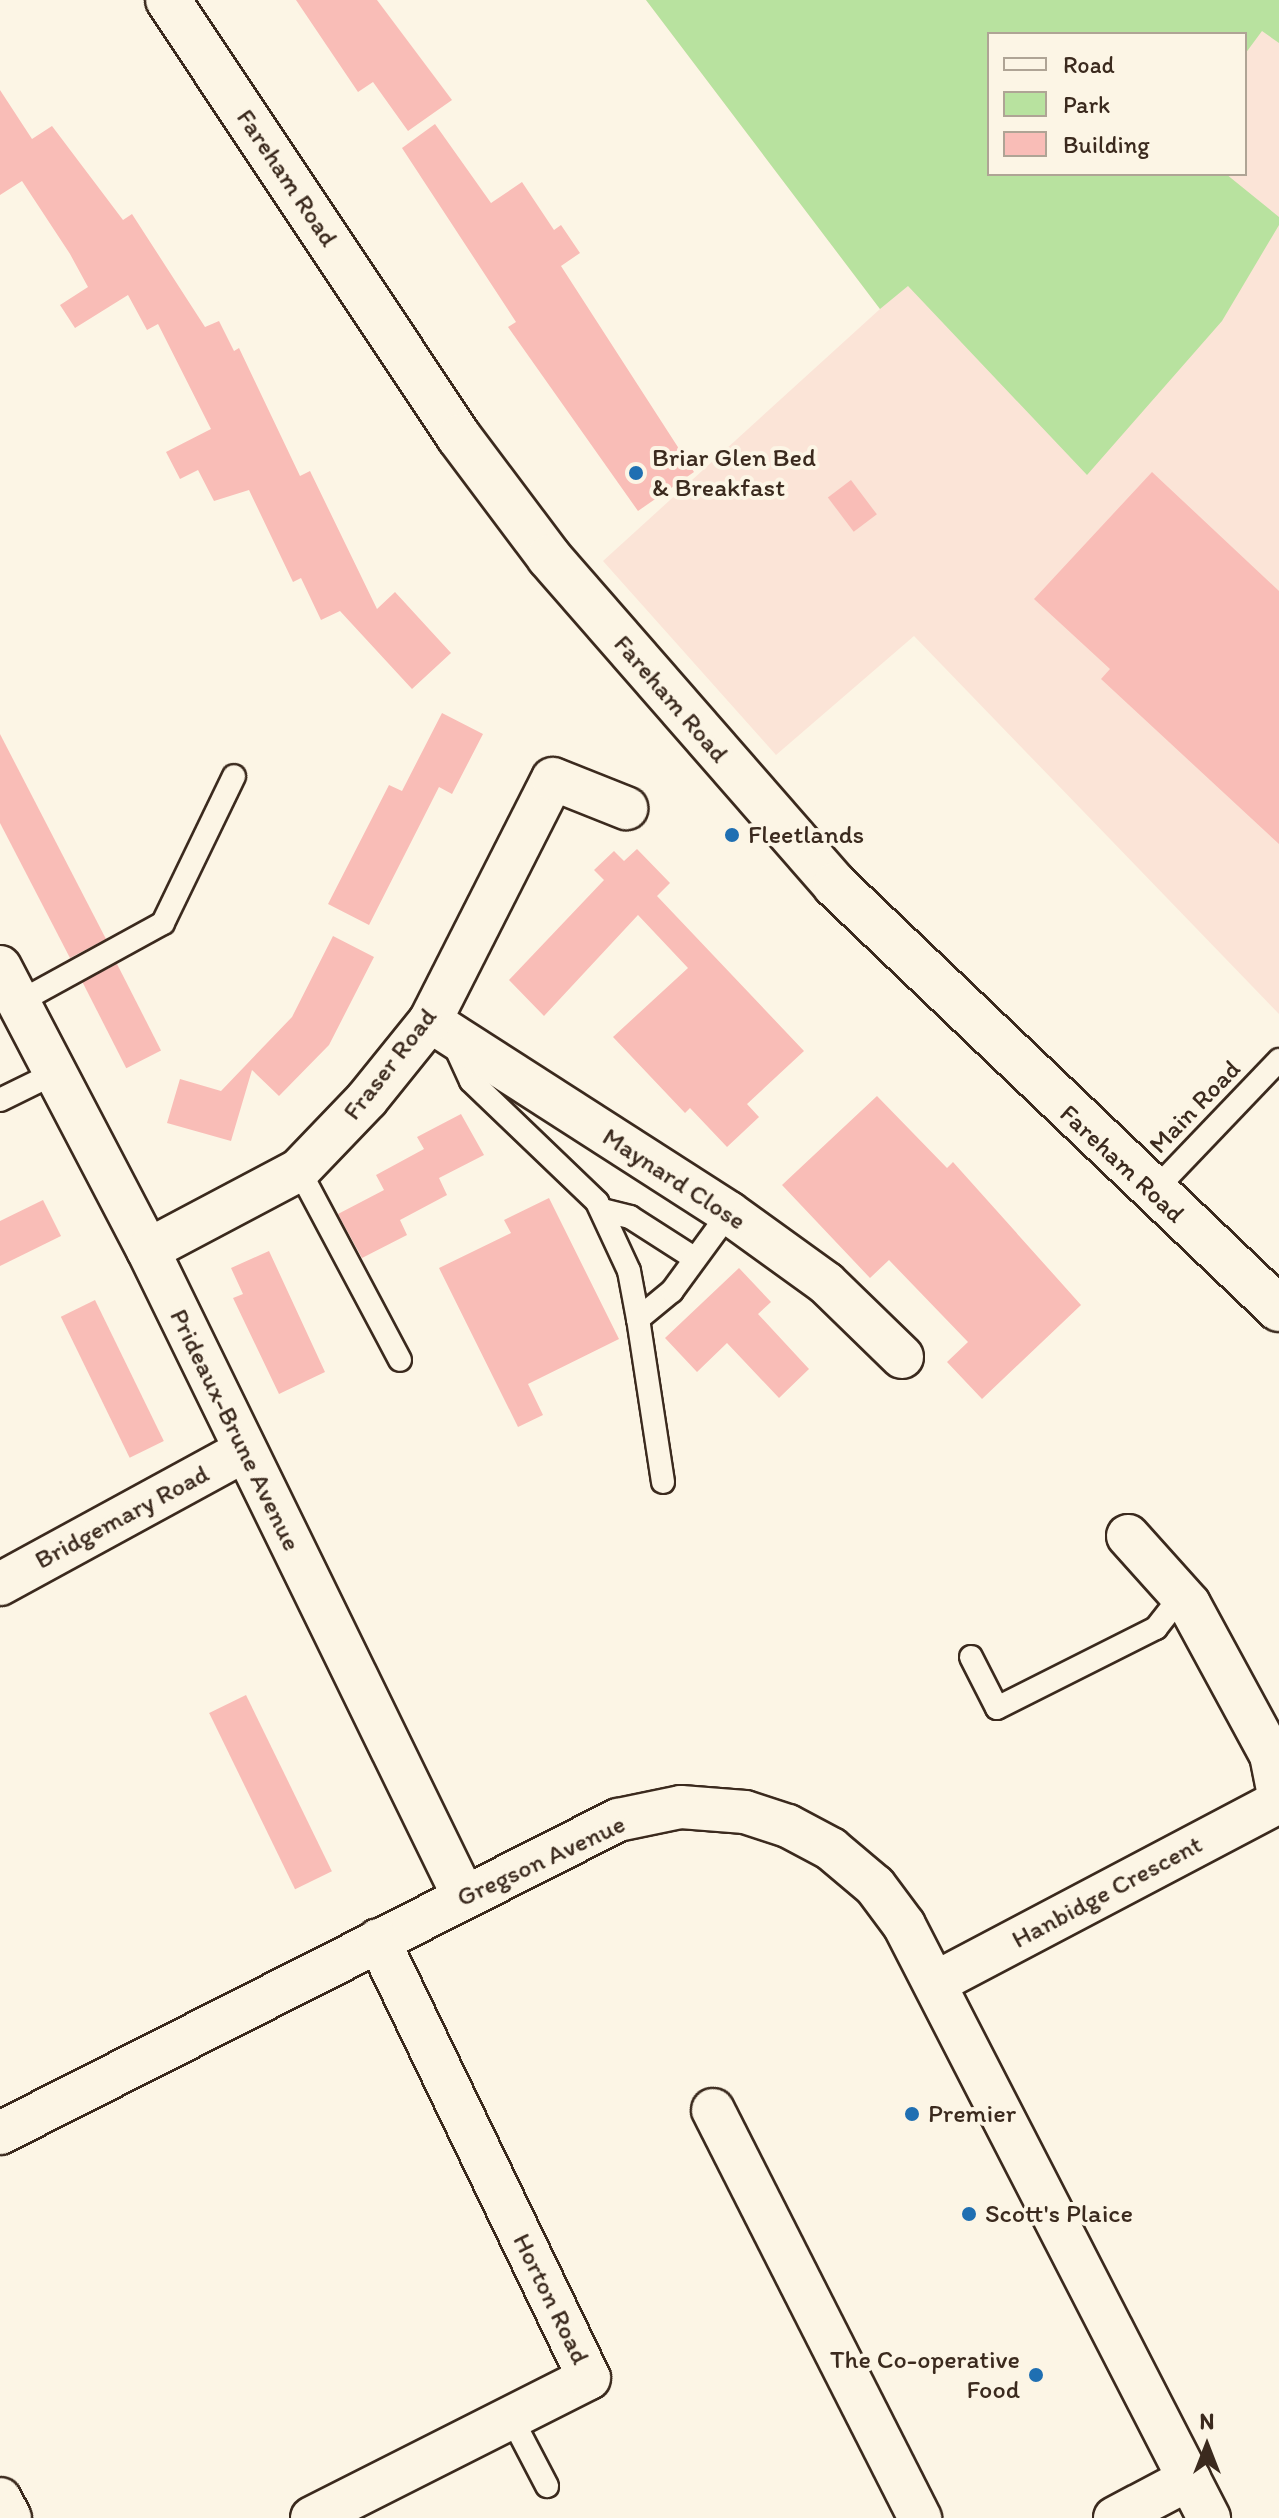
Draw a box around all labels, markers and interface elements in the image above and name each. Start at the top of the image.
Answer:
legend [987,32,1247,176]
text: Road [1063,50,1115,79]
text: Park [1063,90,1110,119]
street label: Fareham Road [230,103,344,253]
text: Building [1063,130,1150,159]
place label: Briar Glen Bed & Breakfast [652,442,815,504]
marker: Briar Glen Bed & Breakfast [627,464,645,482]
street label: Fareham Road [607,629,735,769]
place label: Fleetlands [748,819,864,851]
marker: Fleetlands [723,826,741,844]
street label: Fraser Road [337,1002,443,1126]
street label: Main Road [1143,1054,1247,1160]
street label: Fareham Road [1053,1098,1191,1230]
street label: Maynard Close [597,1121,751,1237]
street label: Prideaux-Brune Avenue [163,1304,307,1556]
street label: Bridgemary Road [30,1458,214,1576]
street label: Gregson Avenue [453,1809,629,1913]
street label: Hanbidge Crescent [1006,1828,1208,1956]
place label: Premier [928,2098,1016,2130]
marker: Premier [903,2105,921,2123]
place label: Scott's Plaice [985,2198,1133,2230]
marker: Scott's Plaice [960,2205,978,2223]
street label: Horton Road [506,2229,596,2369]
place label: The Co-operative Food [829,2344,1020,2406]
marker: The Co-operative Food [1027,2366,1045,2384]
north arrow [1167,2406,1247,2486]
text: N [1200,2408,1214,2435]

